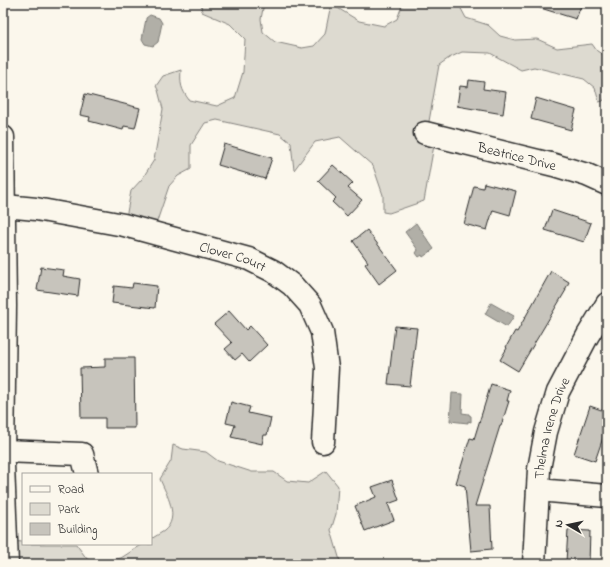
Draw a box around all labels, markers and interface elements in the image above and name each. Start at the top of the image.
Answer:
street label: Beatrice Drive [474,137,559,177]
street label: Clover Court [197,237,270,278]
street label: Thelma Irene Drive [530,373,576,479]
legend [22,473,152,545]
text: Road [58,481,84,499]
text: Park [58,501,80,519]
north arrow [548,505,588,545]
text: N [551,519,568,529]
text: Building [57,521,97,540]

